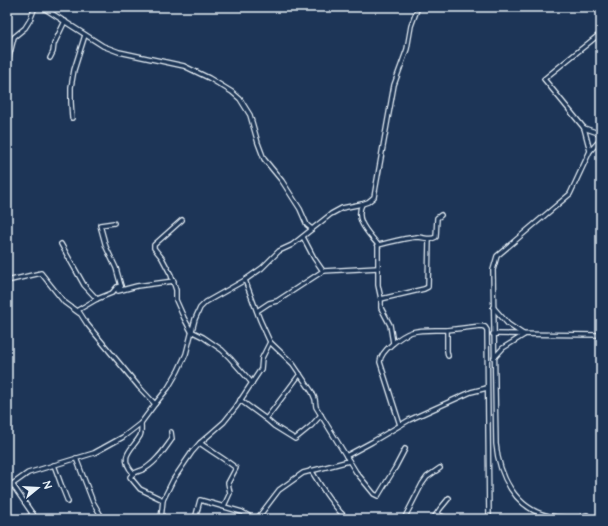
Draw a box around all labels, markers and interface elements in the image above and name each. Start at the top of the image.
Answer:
north arrow [18,468,58,508]
text: N [39,479,55,491]

